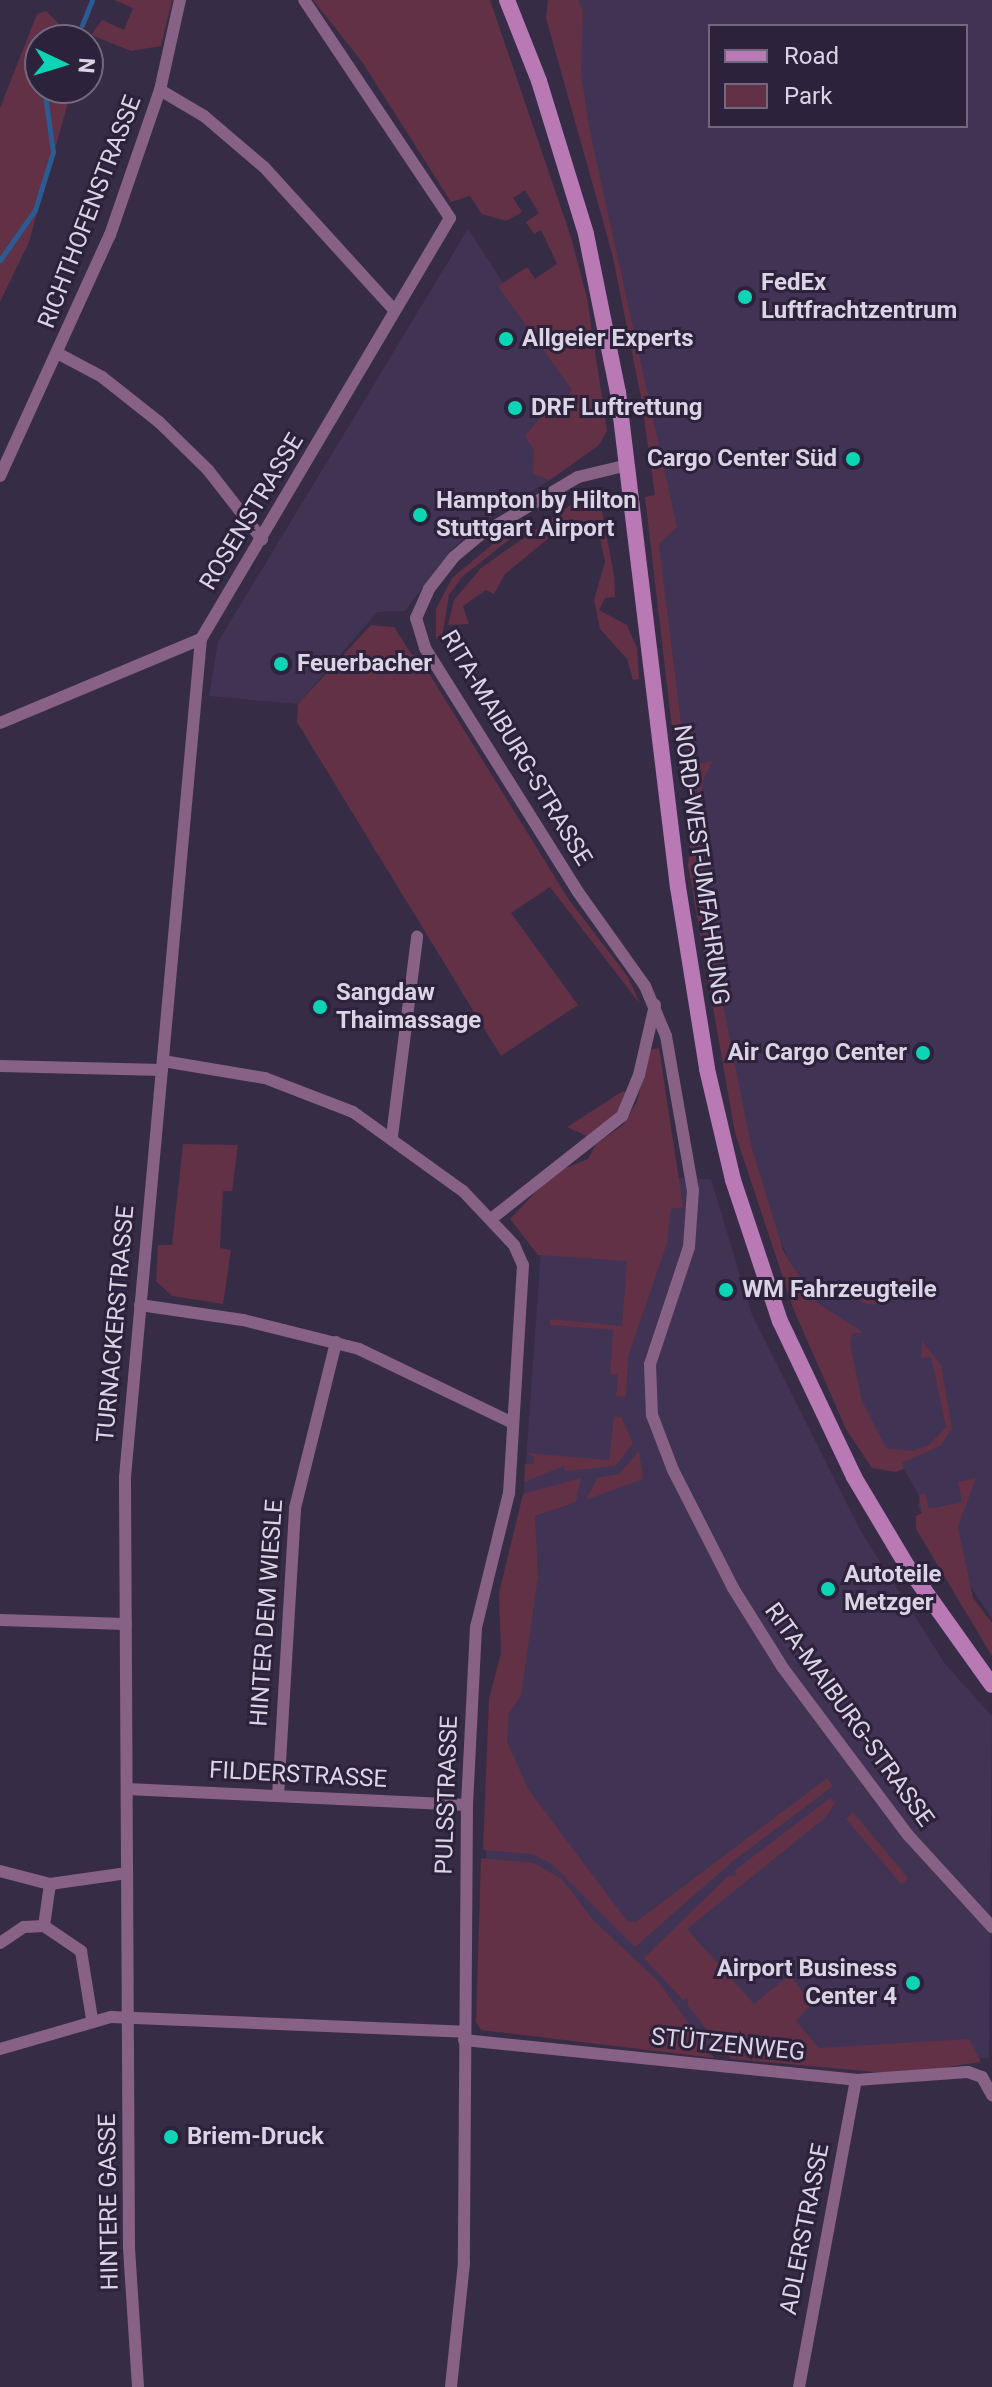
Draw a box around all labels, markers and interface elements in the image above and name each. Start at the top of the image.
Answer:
north arrow [24,24,104,104]
legend [708,24,968,128]
text: Road [784,42,839,70]
text: N [73,57,99,74]
text: Park [784,82,832,110]
street label: RICHTHOFENSTRASSE [32,92,148,332]
place label: FedEx Luftfrachtzentrum [761,269,957,325]
marker: FedEx Luftfrachtzentrum [736,288,754,306]
place label: Allgeier Experts [522,325,694,353]
marker: Allgeier Experts [497,330,515,348]
place label: DRF Luftrettung [531,394,702,422]
marker: DRF Luftrettung [506,399,524,417]
street label: ROSENSTRASSE [194,429,310,595]
place label: Cargo Center Süd [647,445,837,473]
marker: Cargo Center Süd [844,450,862,468]
place label: Hampton by Hilton Stuttgart Airport [436,487,637,543]
marker: Hampton by Hilton Stuttgart Airport [411,506,429,524]
street label: RITA-MAIBURG-STRASSE [434,625,598,871]
place label: Feuerbacher [297,650,432,678]
marker: Feuerbacher [272,655,290,673]
street label: NORD-WEST-UMFAHRUNG [667,723,735,1007]
place label: Sangdaw Thaimassage [336,979,481,1035]
marker: Sangdaw Thaimassage [311,998,329,1016]
place label: Air Cargo Center [727,1039,907,1067]
marker: Air Cargo Center [914,1044,932,1062]
street label: TURNACKERSTRASSE [91,1204,141,1444]
place label: WM Fahrzeugteile [742,1276,937,1304]
marker: WM Fahrzeugteile [717,1281,735,1299]
street label: HINTER DEM WIESLE [245,1498,289,1728]
place label: Autoteile Metzger [844,1561,942,1617]
marker: Autoteile Metzger [819,1580,837,1598]
street label: RITA-MAIBURG-STRASSE [758,1598,940,1832]
street label: PULSSTRASSE [430,1715,464,1875]
street label: FILDERSTRASSE [208,1756,388,1794]
place label: Airport Business Center 4 [717,1955,897,2011]
marker: Airport Business Center 4 [904,1974,922,1992]
street label: STÜTZENWEG [649,2023,807,2067]
street label: HINTERE GASSE [93,2113,125,2291]
place label: Briem-Druck [187,2123,324,2151]
marker: Briem-Druck [162,2128,180,2146]
street label: ADLERSTRASSE [774,2141,836,2317]

